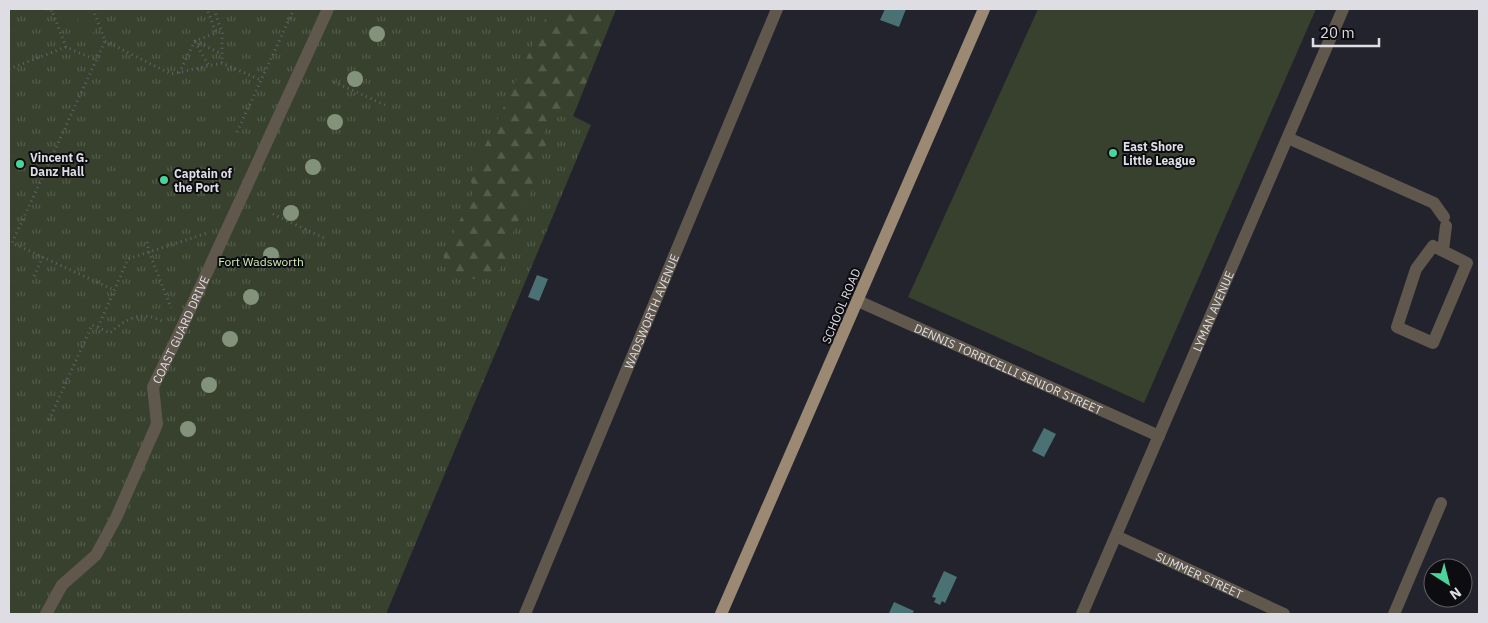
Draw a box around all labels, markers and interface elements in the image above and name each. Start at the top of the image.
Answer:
scale bar [1313,15,1379,47]
text: 20 m [1320,23,1355,42]
place label: East Shore Little League [1123,139,1196,168]
marker: East Shore Little League [1107,147,1119,159]
place label: Vincent G. Danz Hall [30,150,88,179]
marker: Vincent G. Danz Hall [14,158,26,170]
place label: Captain of the Port [174,166,232,195]
marker: Captain of the Port [158,174,170,186]
street label: WADSWORTH AVENUE [620,251,682,371]
park label: Fort Wadsworth [218,254,304,269]
street label: SCHOOL ROAD [818,266,864,346]
street label: LYMAN AVENUE [1189,268,1237,354]
street label: COAST GUARD DRIVE [148,273,212,386]
street label: DENNIS TORRICELLI SENIOR STREET [912,320,1105,417]
street label: SUMMER STREET [1153,548,1246,601]
north arrow [1423,558,1473,608]
text: N [1446,583,1465,604]

